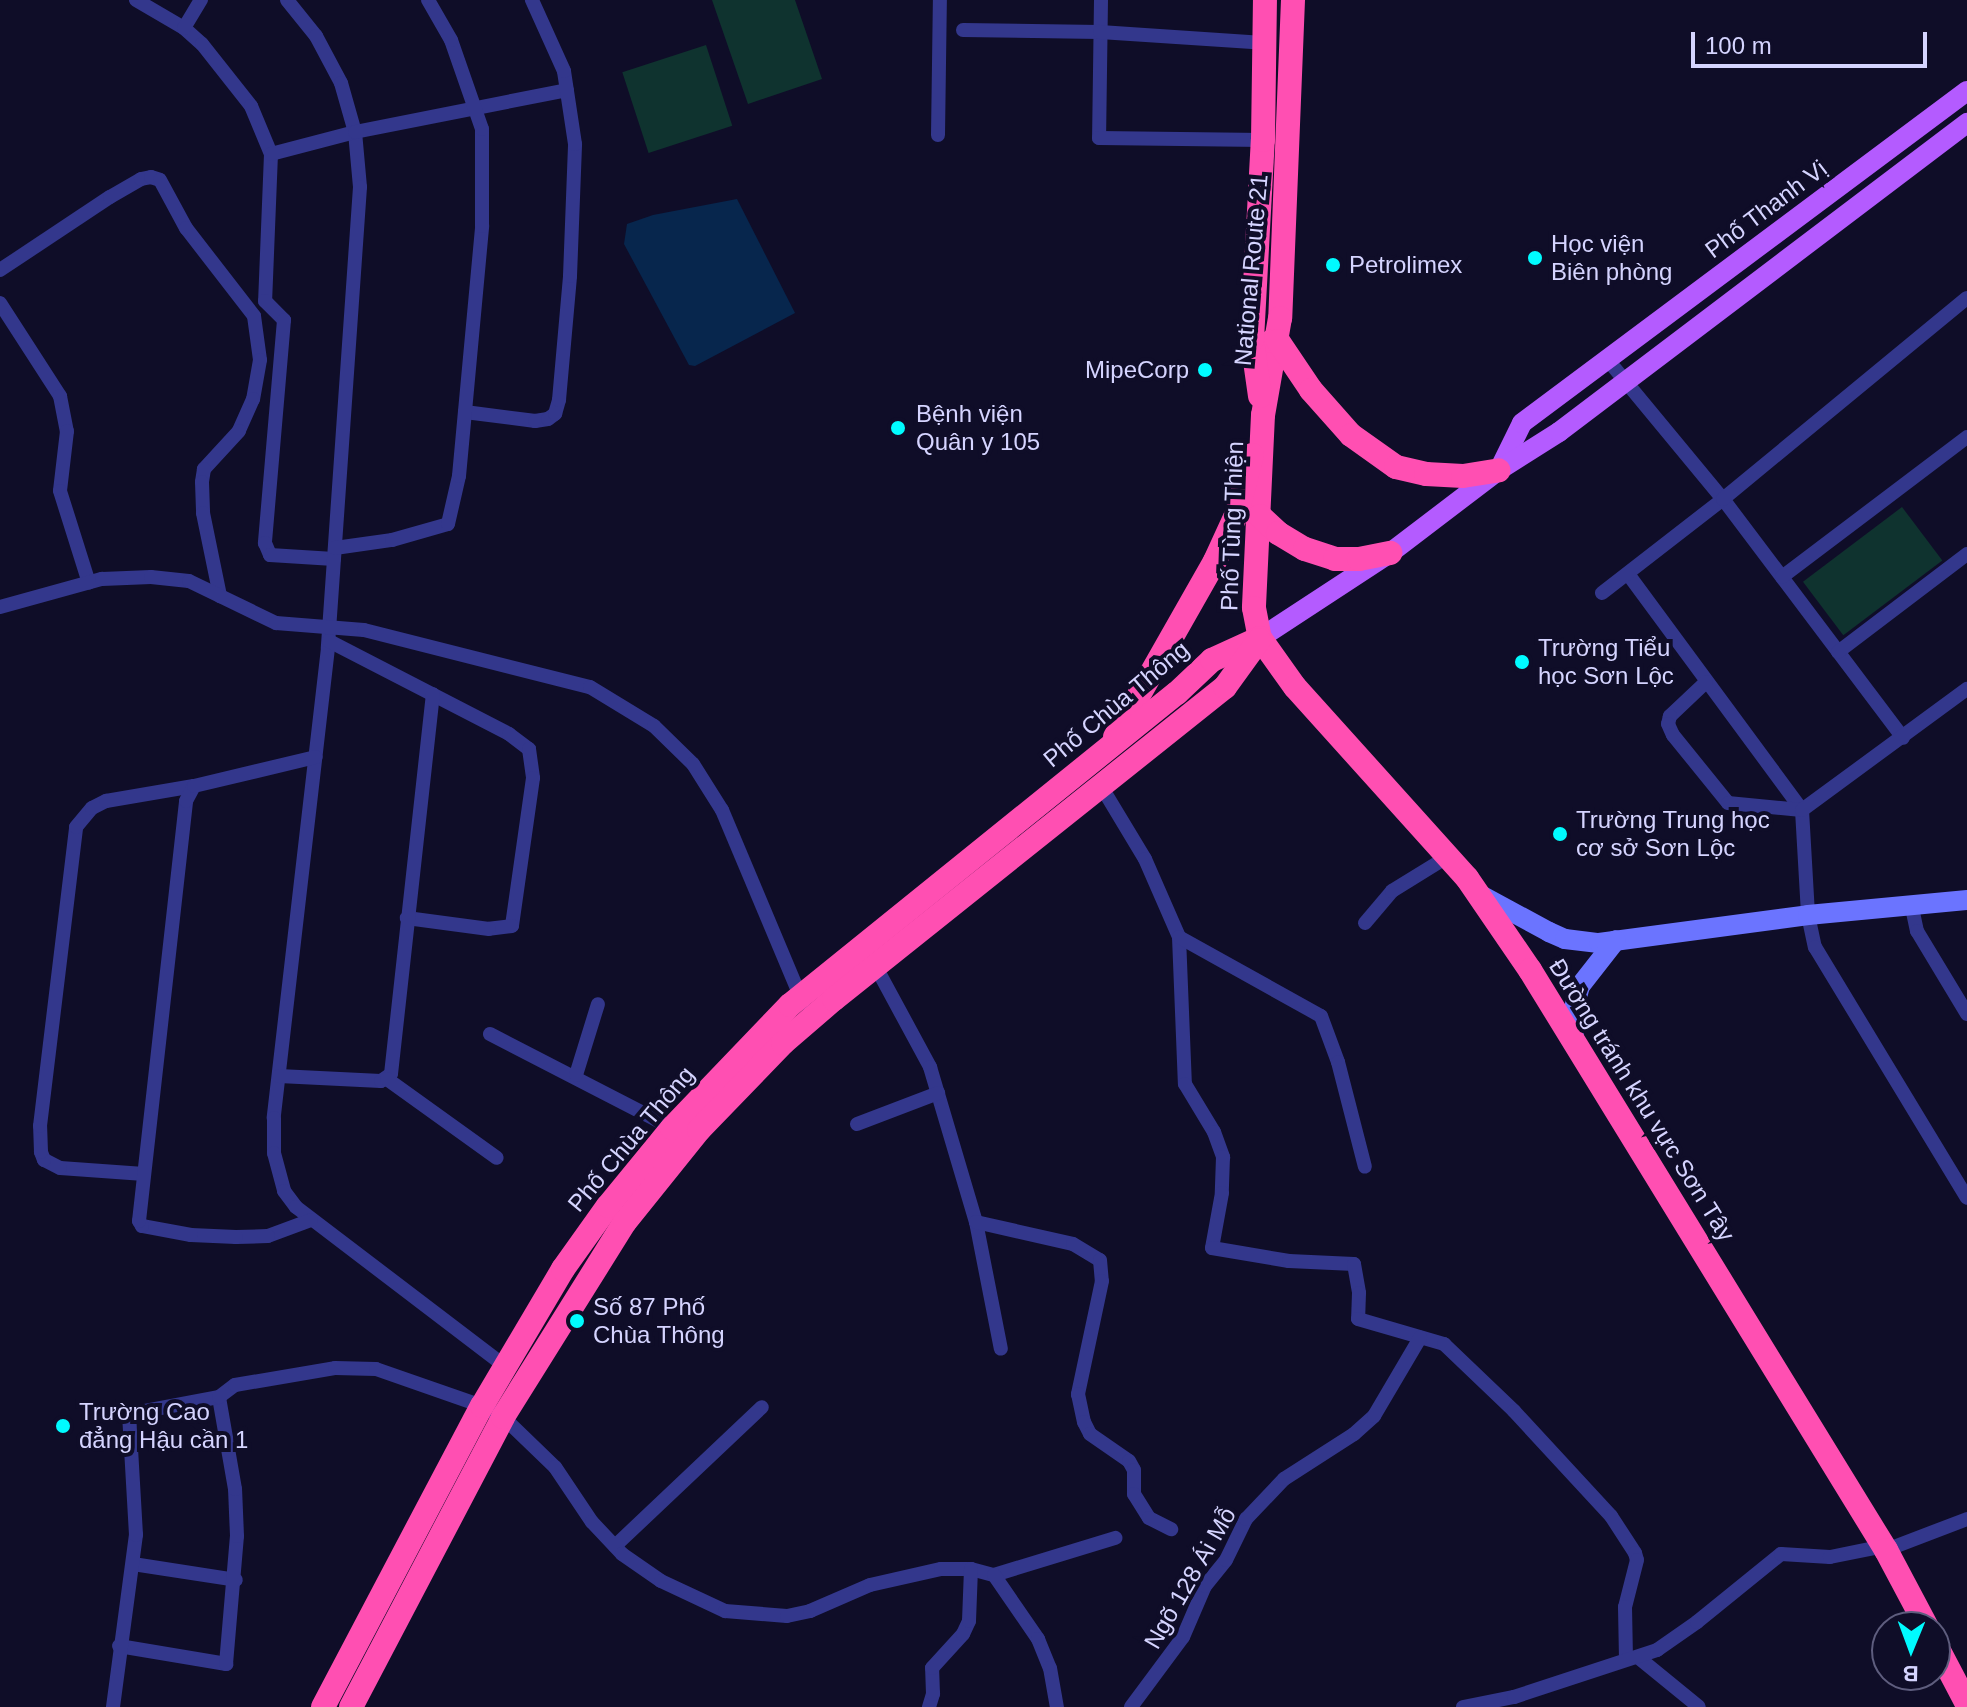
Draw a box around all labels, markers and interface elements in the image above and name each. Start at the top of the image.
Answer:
scale bar [1695,16,1931,66]
text: 100 m [1705,32,1772,59]
street label: Phố Thanh Vị [1699,154,1833,264]
street label: National Route 21 [1228,173,1274,367]
place label: Học viện Biên phòng [1551,230,1672,286]
marker: Học viện Biên phòng [1526,249,1544,267]
place label: Petrolimex [1349,251,1462,279]
marker: Petrolimex [1324,256,1342,274]
place label: MipeCorp [1085,356,1189,384]
marker: MipeCorp [1196,361,1214,379]
place label: Bệnh viện Quân y 105 [916,400,1040,456]
marker: Bệnh viện Quân y 105 [887,417,909,439]
street label: Phố Tùng Thiện [1215,440,1249,612]
place label: Trường Tiểu học Sơn Lộc [1538,634,1674,690]
street label: Phố Chùa Thông [1037,635,1195,773]
marker: Trường Tiểu học Sơn Lộc [1513,653,1531,671]
place label: Trường Trung học cơ sở Sơn Lộc [1576,806,1770,862]
marker: Trường Trung học cơ sở Sơn Lộc [1551,825,1569,843]
street label: Đường tránh khu vực Sơn Tây [1543,953,1741,1247]
street label: Phố Chùa Thông [562,1060,700,1218]
place label: Số 87 Phố Chùa Thông [593,1293,725,1349]
marker: Số 87 Phố Chùa Thông [568,1312,586,1330]
place label: Trường Cao đẳng Hậu cần 1 [79,1398,248,1454]
marker: Trường Cao đẳng Hậu cần 1 [54,1417,72,1435]
street label: Ngõ 128 Ái Mỗ [1138,1502,1242,1654]
north arrow [1871,1611,1951,1691]
text: B [1902,1661,1919,1686]

